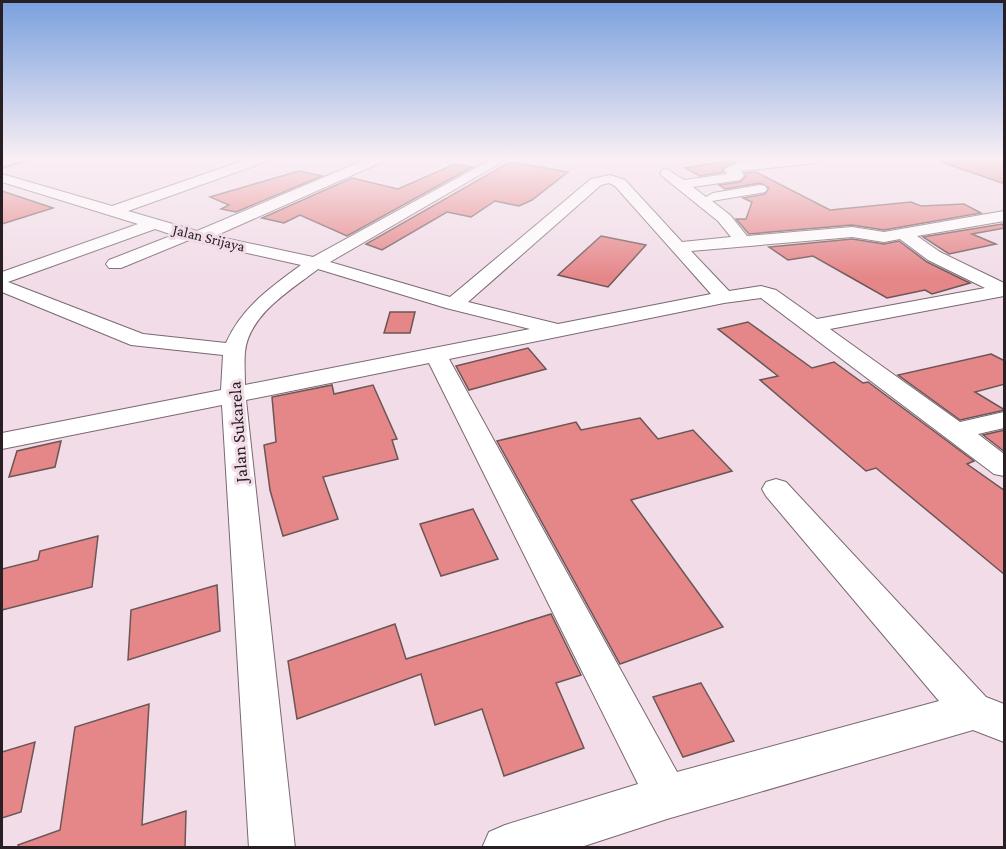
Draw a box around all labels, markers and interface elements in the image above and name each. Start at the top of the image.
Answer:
street label: Jalan Srijaya [169,221,247,256]
street label: Jalan Sukarela [224,381,252,485]

